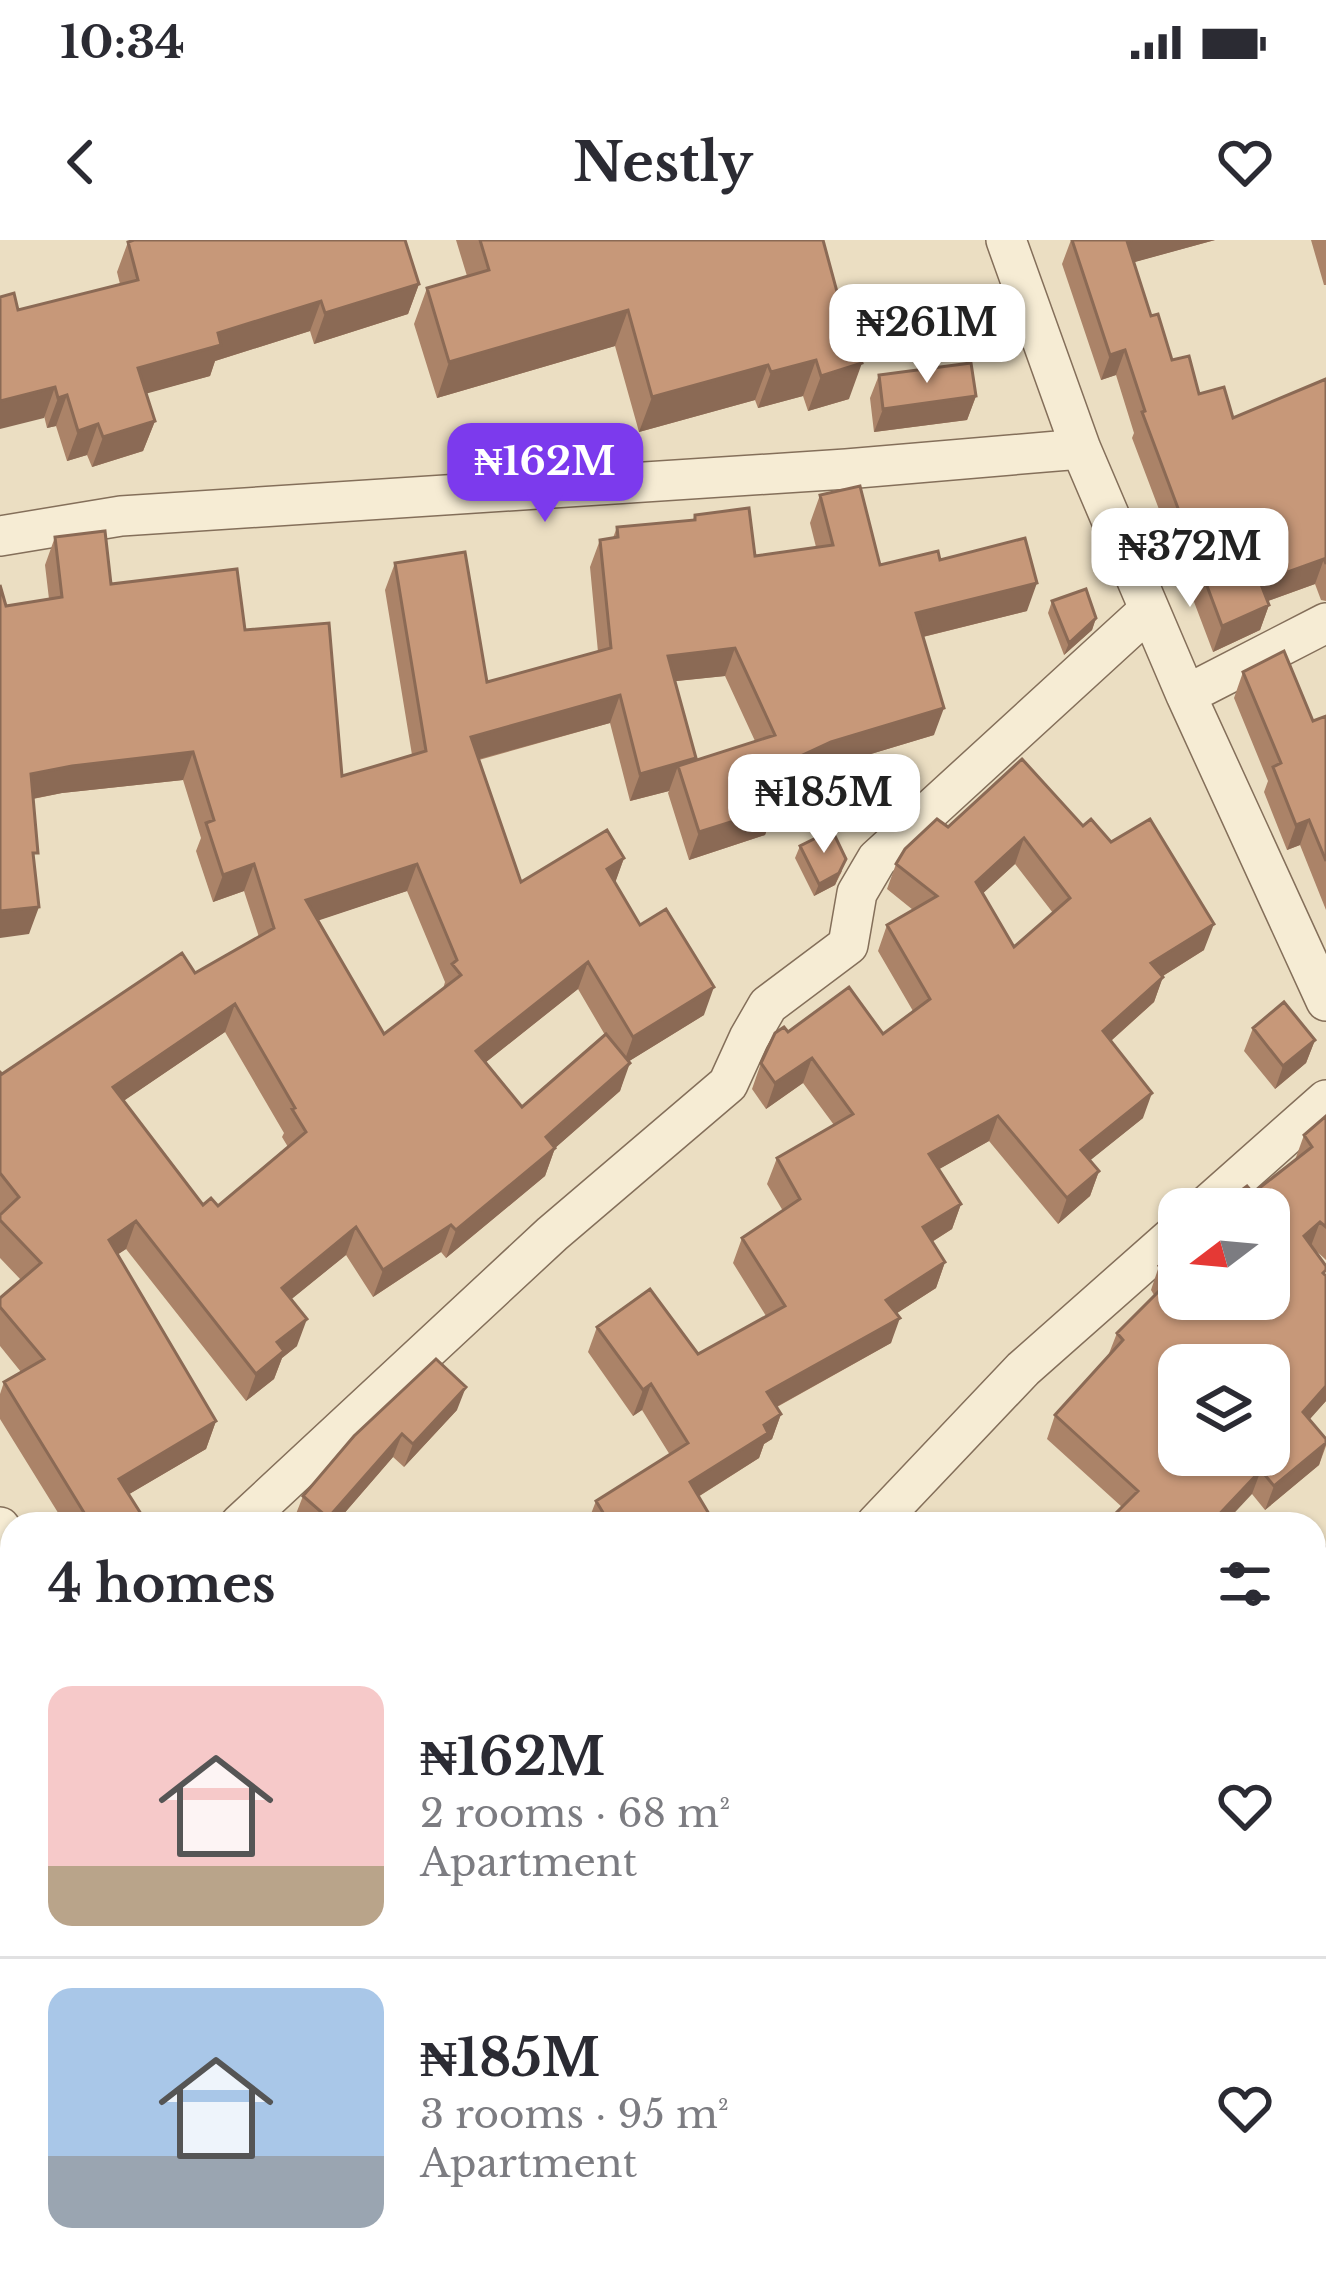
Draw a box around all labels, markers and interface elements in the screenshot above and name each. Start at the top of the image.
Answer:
text: 10:34 [60,14,185,70]
icon: back [48,129,114,195]
text: Nestly [573,129,753,196]
icon: heart [1212,129,1278,195]
pin: ₦261M [843,284,1011,386]
text: ₦261M [856,298,998,347]
pin: ₦162M [461,423,629,525]
text: ₦162M [474,437,616,486]
pin: ₦372M [1106,508,1274,610]
text: ₦372M [1118,522,1262,571]
pin: ₦185M [740,754,908,856]
text: ₦185M [755,768,893,817]
north arrow [1158,1188,1290,1320]
map controls [1158,1188,1290,1476]
button: layers [1158,1344,1290,1476]
icon: filters [1212,1551,1278,1617]
text: 4 homes [48,1553,276,1616]
text: ₦162M [420,1726,605,1789]
icon: home [144,1734,288,1878]
icon: heart [1212,1773,1278,1839]
text: 2 rooms · 68 m² [420,1789,730,1838]
text: Apartment [420,1838,637,1887]
text: ₦185M [420,2027,600,2090]
icon: home [144,2036,288,2180]
icon: heart [1212,2075,1278,2141]
text: 3 rooms · 95 m² [420,2090,729,2139]
text: Apartment [420,2139,637,2188]

